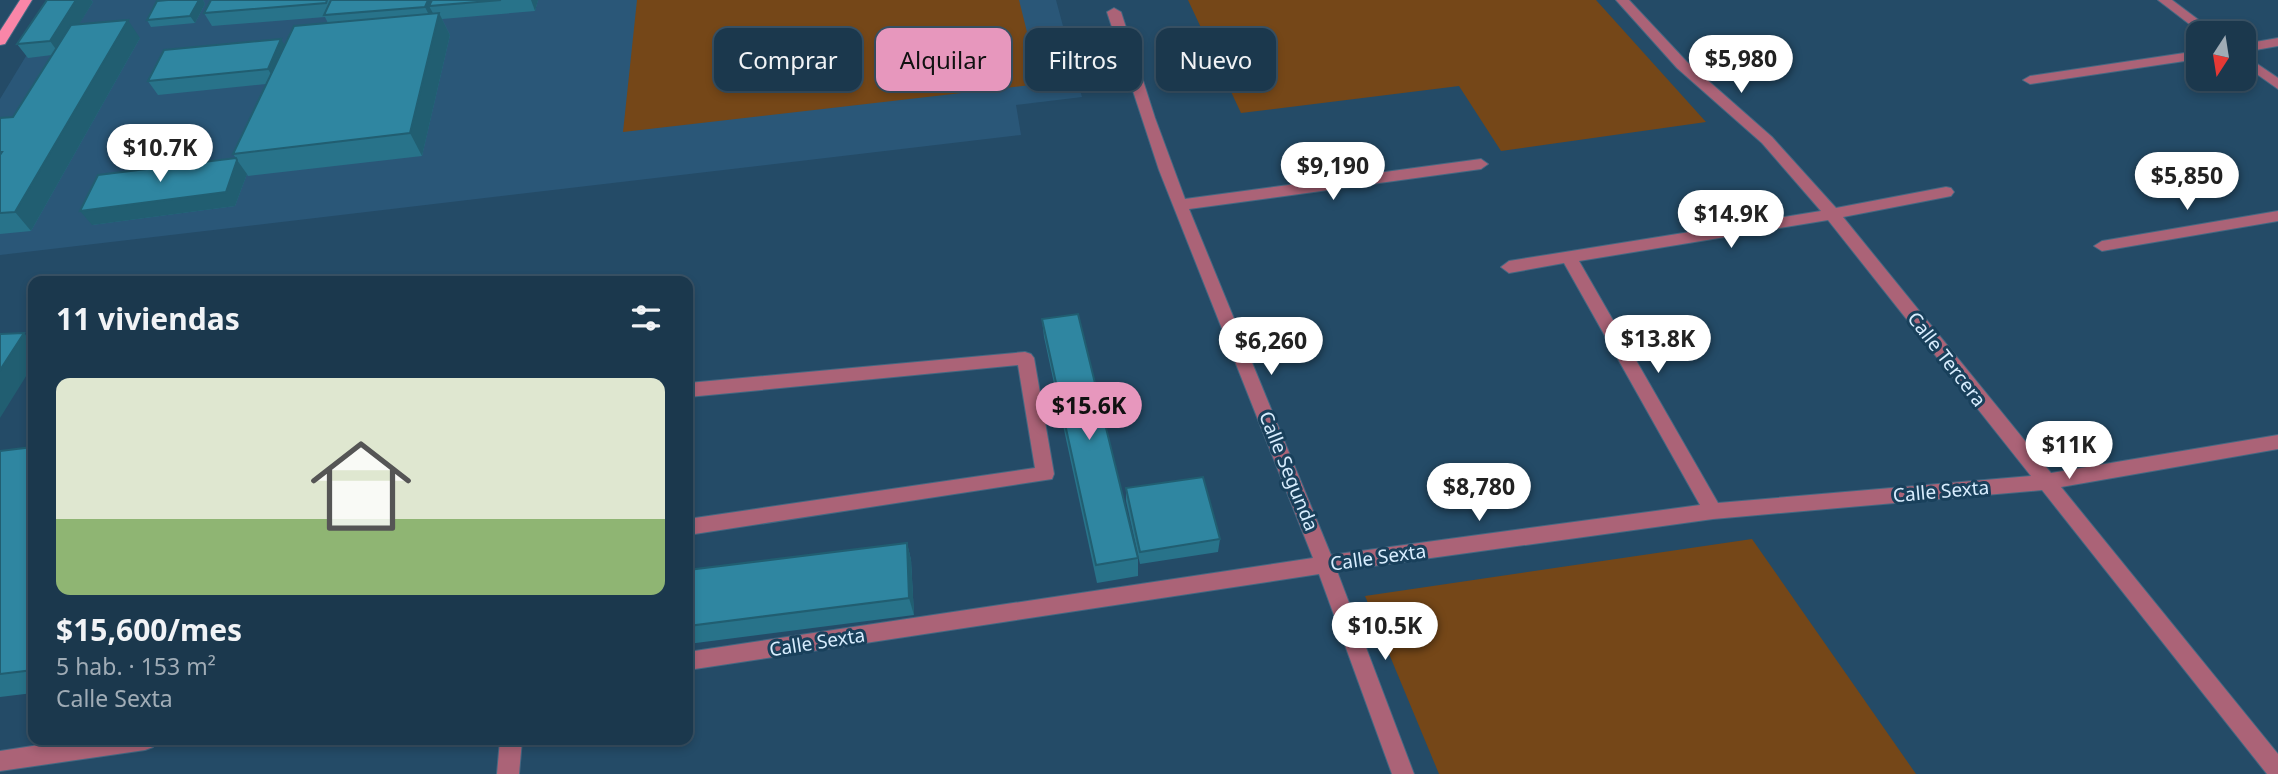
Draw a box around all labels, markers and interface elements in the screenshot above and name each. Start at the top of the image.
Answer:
north arrow [2186,21,2256,91]
map controls [2186,21,2256,91]
chip: Comprar [714,28,862,91]
chip: Alquilar [876,28,1011,91]
chip: Filtros [1025,28,1142,91]
chip: Nuevo [1156,28,1276,91]
pin: $5,980 [1684,36,1798,95]
text: $5,980 [1705,42,1777,74]
pin: $10.7K [103,124,217,184]
text: $10.7K [123,131,197,163]
pin: $9,190 [1276,142,1390,202]
text: $9,190 [1297,149,1369,181]
pin: $5,850 [2130,152,2244,212]
text: $5,850 [2151,159,2223,191]
pin: $14.9K [1674,190,1788,250]
text: $14.9K [1694,197,1768,229]
text: 11 viviendas [56,298,240,339]
icon: filters [627,299,665,337]
street label: Calle Tercera [1902,306,1992,412]
pin: $13.8K [1601,316,1715,375]
pin: $6,260 [1214,318,1328,377]
text: $13.8K [1621,322,1695,354]
text: $6,260 [1235,324,1307,356]
pin: $15.6K [1032,382,1146,442]
text: $15.6K [1052,389,1126,421]
street label: Calle Segunda [1253,407,1325,535]
pin: $11K [2028,421,2110,481]
icon: home [298,423,424,549]
text: $11K [2042,428,2096,460]
pin: $8,780 [1422,463,1536,523]
text: $8,780 [1443,470,1515,502]
street label: Calle Sexta [1892,474,1990,508]
street label: Calle Sexta [1328,537,1428,577]
pin: $10.5K [1328,602,1442,662]
text: $15,600/mes [56,609,242,650]
text: $10.5K [1348,609,1422,641]
street label: Calle Sexta [767,622,867,662]
text: 5 hab. · 153 m² [56,650,216,682]
text: Calle Sexta [56,682,173,714]

